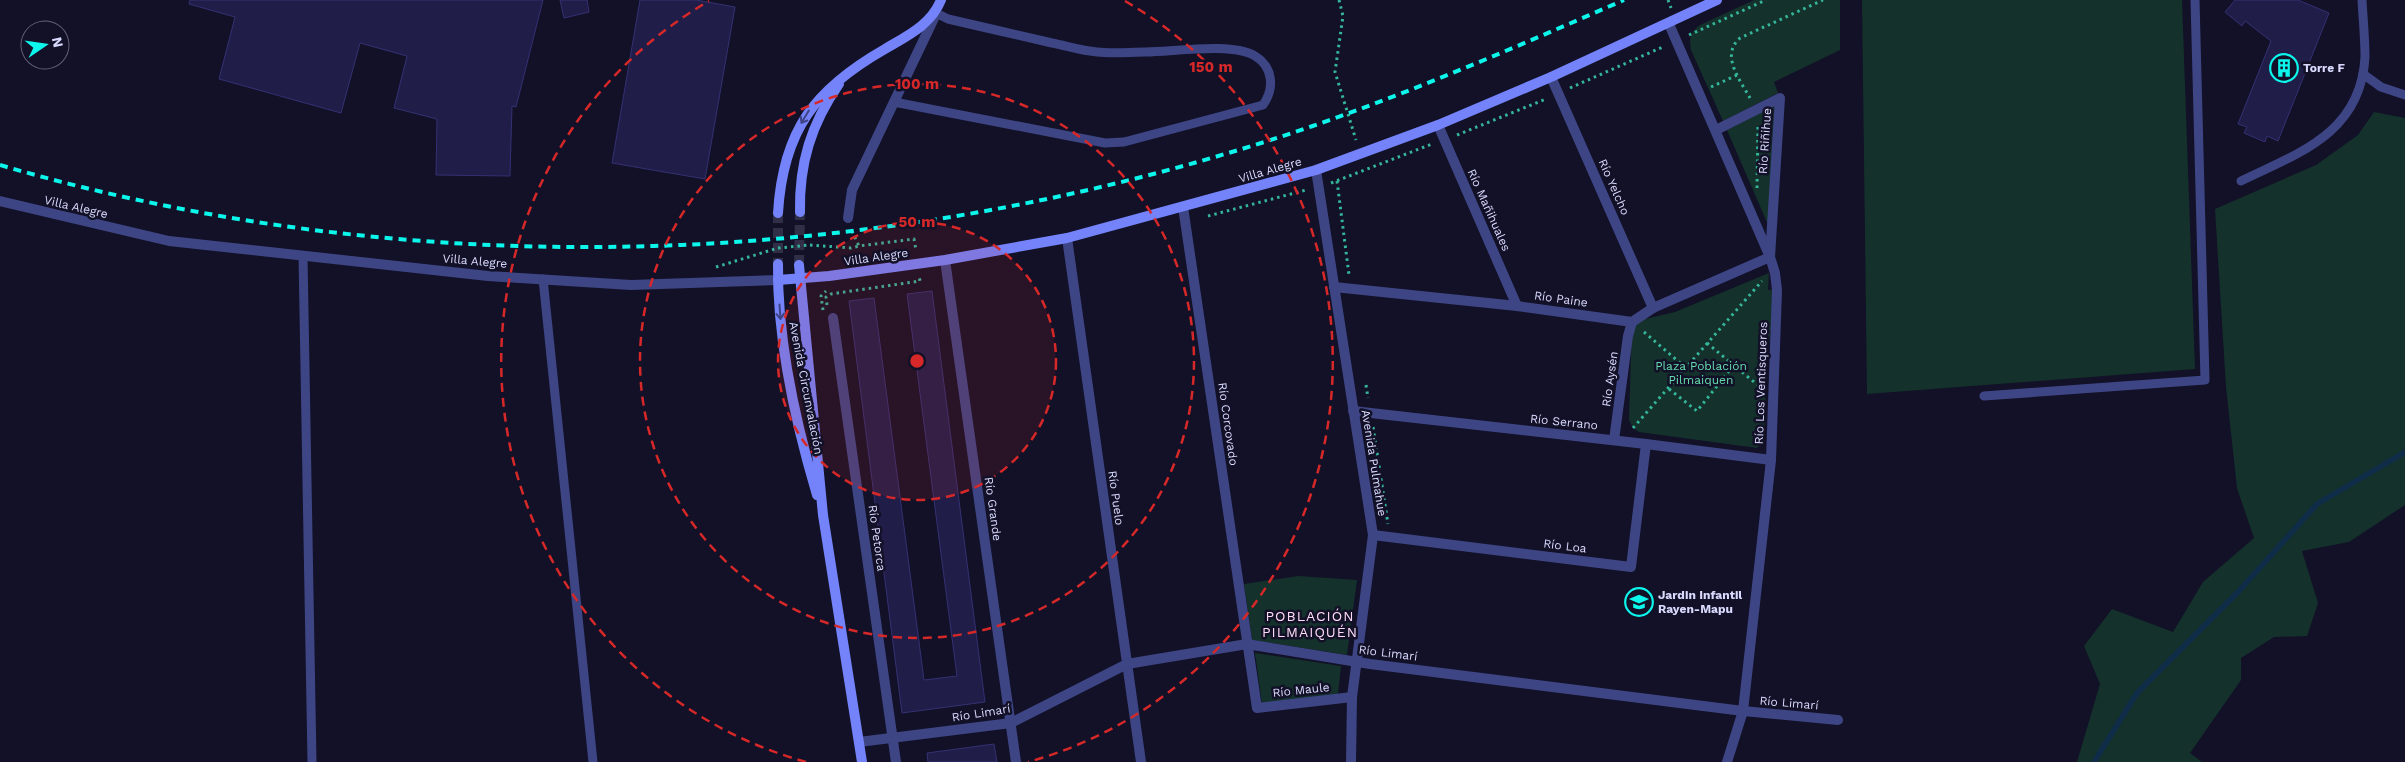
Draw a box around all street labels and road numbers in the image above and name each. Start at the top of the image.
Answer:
street label: Río Riñihue [1756,108,1774,174]
street label: Villa Alegre [1237,154,1303,186]
street label: Río Yelcho [1595,157,1633,217]
street label: Río Mañihuales [1465,167,1513,253]
street label: Villa Alegre [43,193,109,221]
street label: Villa Alegre [843,246,909,268]
street label: Villa Alegre [442,251,508,271]
street label: Río Paine [1533,288,1589,310]
street label: Avenida Circunvalación [786,320,826,456]
street label: Río Los Ventisqueros [1752,321,1770,445]
street label: Río Aysén [1599,350,1621,408]
street label: Río Corcovado [1215,381,1241,467]
street label: Avenida Pulmahue [1359,409,1389,517]
street label: Río Serrano [1529,411,1599,433]
street label: Río Puelo [1105,470,1127,526]
street label: Río Grande [982,476,1004,542]
street label: Río Petorca [865,504,889,572]
street label: Río Loa [1543,536,1588,556]
street label: Río Limarí [1358,642,1418,664]
street label: Río Maule [1272,680,1330,700]
street label: Río Limarí [1759,693,1819,713]
street label: Río Limarí [951,701,1011,725]

